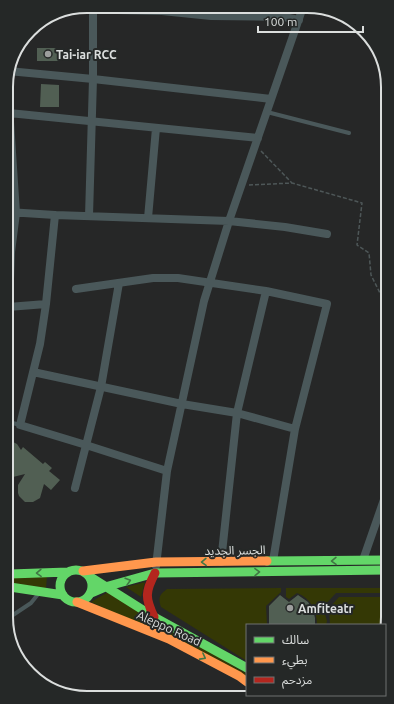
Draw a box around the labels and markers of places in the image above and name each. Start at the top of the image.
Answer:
place label: Tai-iar RCC [56,48,117,61]
marker: Tai-iar RCC [43,49,53,59]
place label: Amfiteatr [298,602,354,615]
marker: Amfiteatr [285,603,295,613]

